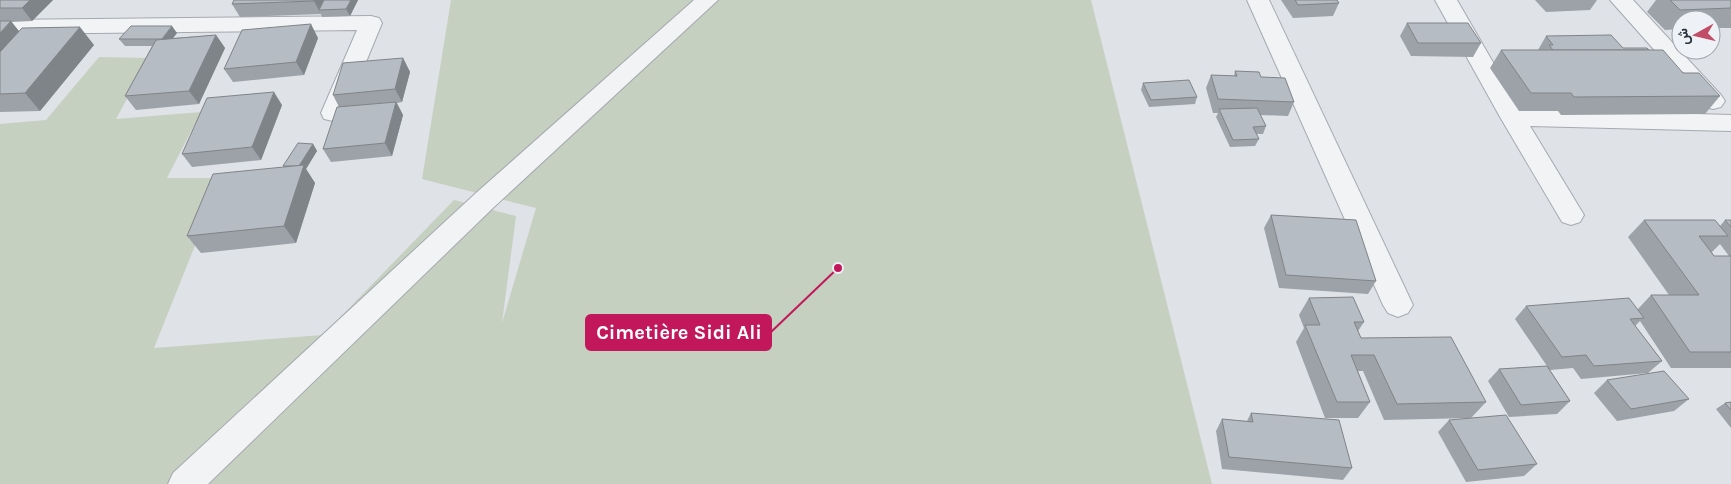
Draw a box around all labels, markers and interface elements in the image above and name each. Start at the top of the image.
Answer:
north arrow [1671,10,1721,60]
text: ش [1674,27,1693,46]
callout: Cimetière Sidi Ali [586,315,771,350]
text: Cimetière Sidi Ali [596,321,762,344]

